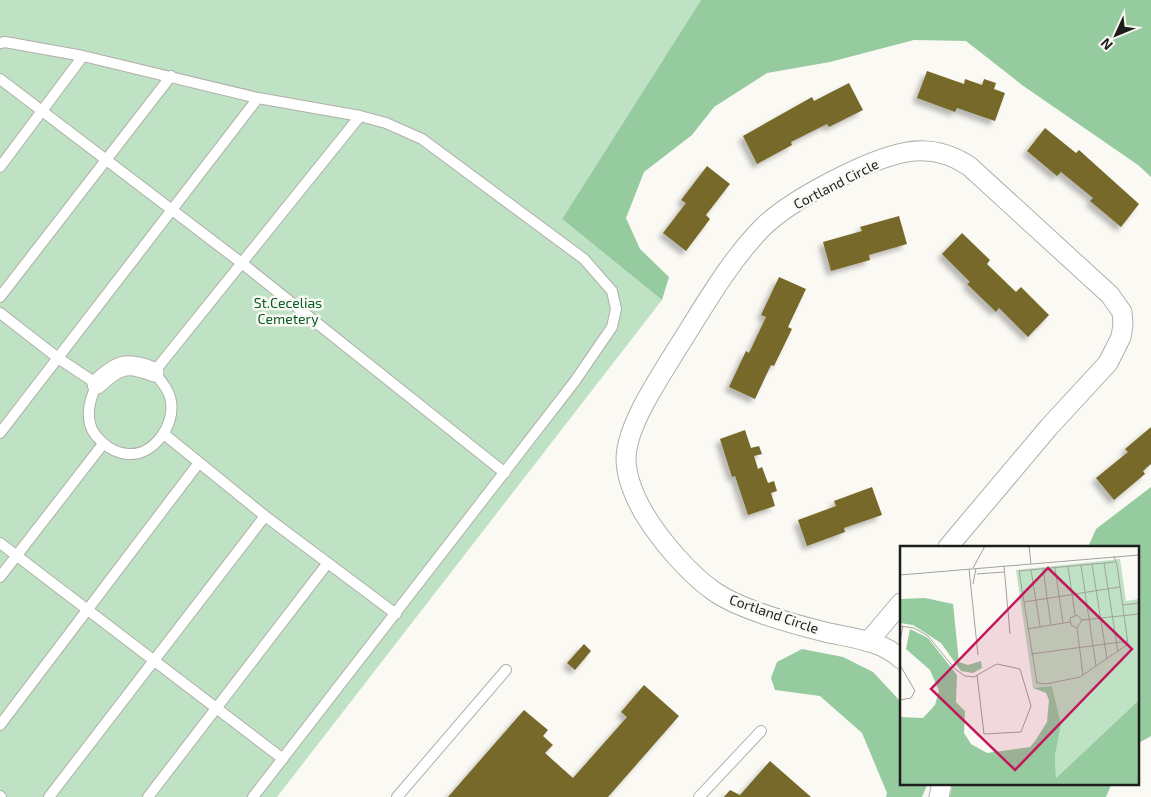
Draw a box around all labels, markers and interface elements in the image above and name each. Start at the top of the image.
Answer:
north arrow [1091,10,1141,60]
text: N [1097,35,1116,54]
street label: Cortland Circle [790,155,881,212]
park label: St.Cecelias Cemetery [254,294,322,327]
inset map [900,546,1138,784]
street label: Cortland Circle [727,590,821,637]

